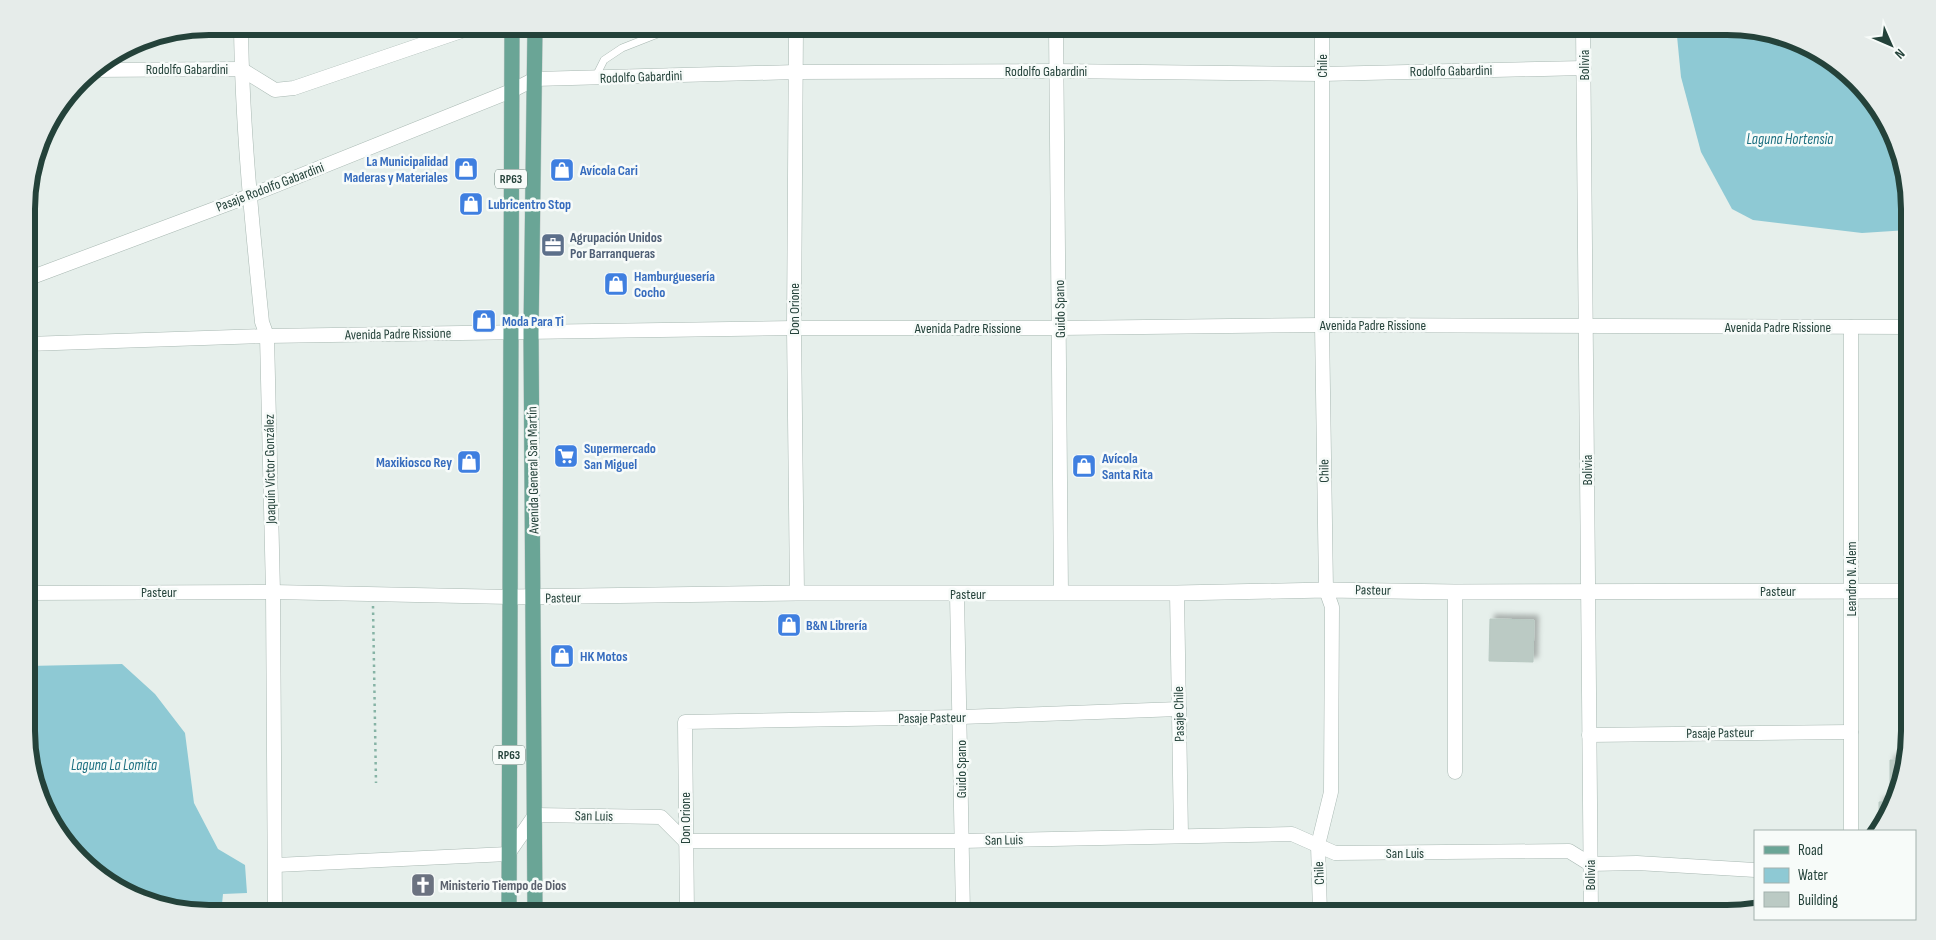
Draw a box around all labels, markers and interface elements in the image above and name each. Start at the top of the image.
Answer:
north arrow [1866,20,1916,70]
text: N [1891,45,1908,62]
street label: Bolivia [1576,50,1593,80]
street label: Chile [1314,54,1331,78]
street label: Rodolfo Gabardini [146,61,228,78]
street label: Rodolfo Gabardini [1410,62,1492,80]
street label: Rodolfo Gabardini [1005,63,1087,80]
street label: Rodolfo Gabardini [599,67,683,87]
water label: Laguna Hortensia [1747,130,1833,149]
place label: La Municipalidad Maderas y Materiales [344,153,448,186]
shop icon: La Municipalidad Maderas y Materiales [453,156,479,182]
shop icon: Avícola Cari [549,157,575,183]
street label: Pasaje Rodolfo Gabardini [214,159,326,215]
place label: Avícola Cari [579,162,638,179]
road number: RP63 [495,170,527,188]
shop icon: Lubricentro Stop [458,191,484,217]
place label: Lubricentro Stop [488,196,571,213]
place label: Agrupación Unidos Por Barranqueras [569,229,662,262]
office icon: Agrupación Unidos Por Barranqueras [540,232,566,258]
place label: Hamburguesería Cocho [634,268,715,301]
shop icon: Hamburguesería Cocho [603,271,629,297]
street label: Guido Spano [1051,280,1069,338]
street label: Don Orione [786,283,803,335]
shop icon: Moda Para Ti [471,308,497,334]
place label: Moda Para Ti [502,313,564,330]
street label: Avenida Padre Rissione [1319,317,1426,334]
street label: Avenida Padre Rissione [1724,319,1831,336]
street label: Avenida Padre Rissione [914,320,1021,337]
street label: Avenida Padre Rissione [344,325,451,343]
street label: Avenida General San Martín [523,406,543,535]
street label: Joaquín Víctor González [261,414,279,525]
place label: Supermercado San Miguel [584,440,656,473]
supermarket icon: Supermercado San Miguel [553,443,579,469]
shop icon: Maxikiosco Rey [456,449,482,475]
place label: Avícola Santa Rita [1101,450,1153,483]
shop icon: Avícola Santa Rita [1071,453,1097,479]
place label: Maxikiosco Rey [376,454,452,471]
street label: Bolivia [1579,455,1596,485]
street label: Chile [1315,459,1333,483]
street label: Leandro N. Alem [1843,541,1860,617]
street label: Pasteur [1355,581,1391,599]
street label: Pasteur [1760,583,1796,600]
street label: Pasteur [141,584,177,601]
street label: Pasteur [950,586,986,603]
street label: Pasteur [545,589,581,607]
shop icon: B&N Librería [776,612,802,638]
place label: B&N Librería [806,617,867,634]
shop icon: HK Motos [549,643,575,669]
place label: HK Motos [580,648,628,665]
street label: Pasaje Chile [1170,686,1188,742]
street label: Pasaje Pasteur [898,709,966,727]
street label: Pasaje Pasteur [1686,724,1754,742]
street label: Guido Spano [953,740,970,798]
road number: RP63 [493,746,525,764]
water label: Laguna La Lomita [71,756,157,775]
street label: Don Orione [677,792,694,844]
street label: San Luis [575,807,613,825]
legend [1754,830,1916,920]
street label: San Luis [985,831,1023,849]
text: Road [1798,841,1823,860]
street label: San Luis [1386,845,1424,862]
street label: Bolivia [1582,860,1599,890]
street label: Chile [1310,861,1328,885]
text: Water [1798,866,1829,885]
church icon: Ministerio Tiempo de Dios [410,872,436,898]
place label: Ministerio Tiempo de Dios [440,877,567,894]
text: Building [1798,891,1838,910]

